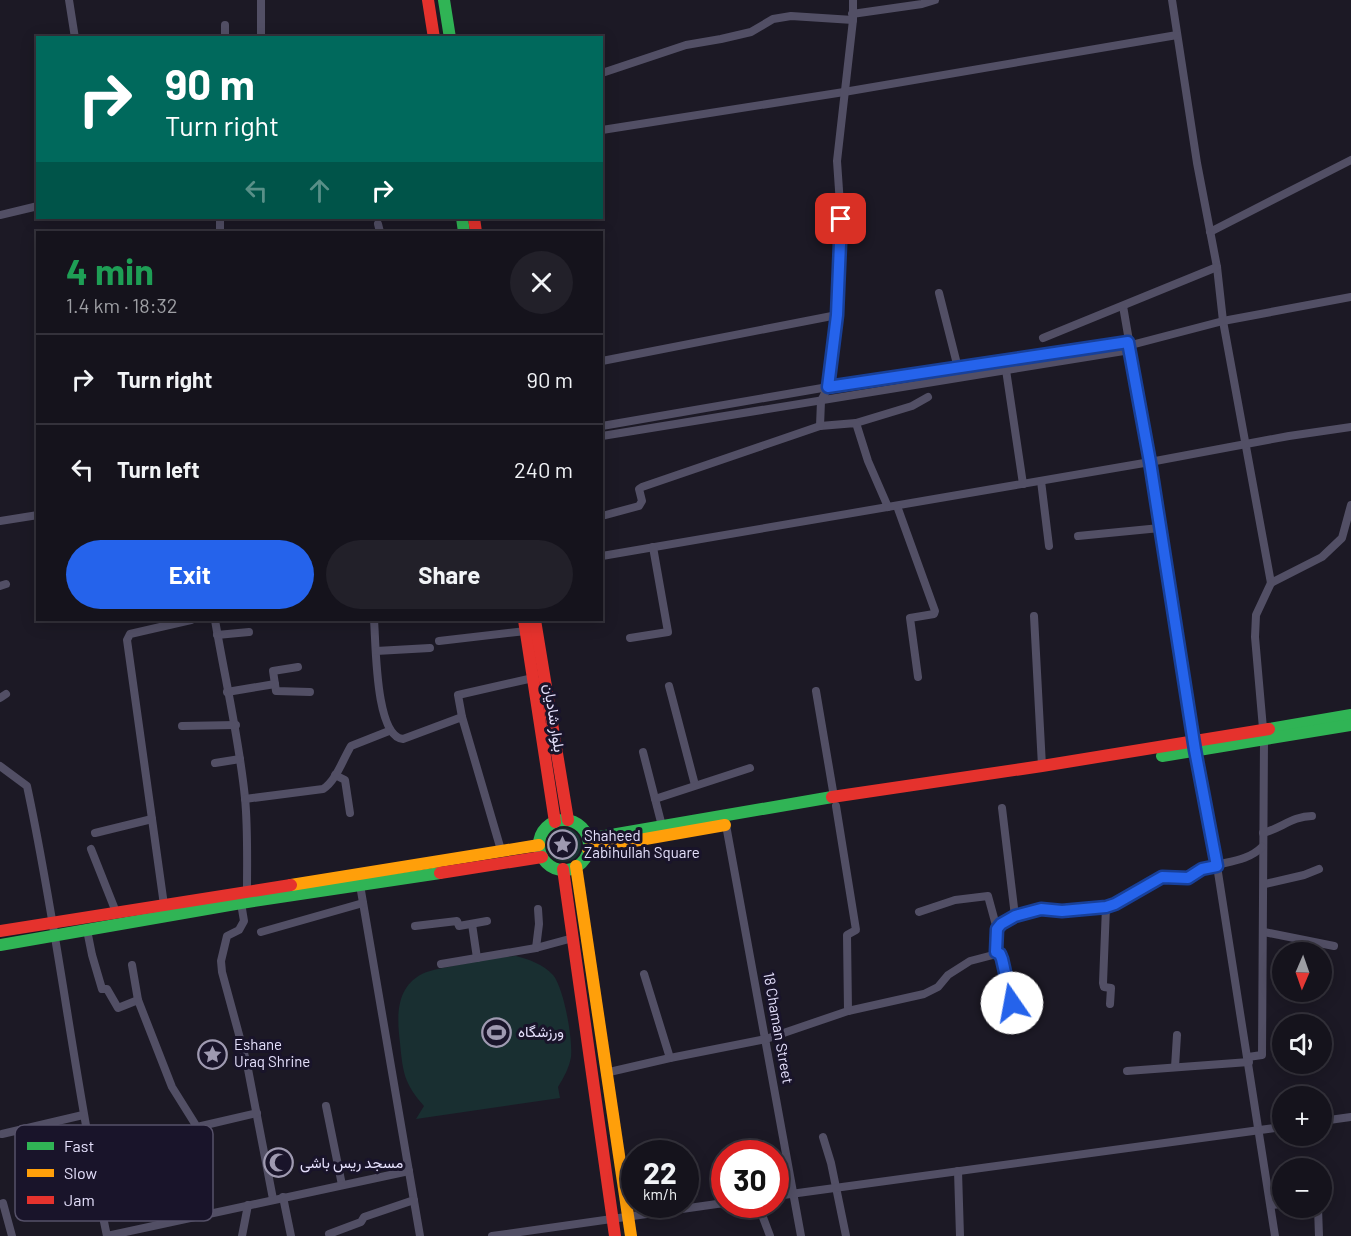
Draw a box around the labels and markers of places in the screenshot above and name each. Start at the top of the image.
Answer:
pin [815,193,866,244]
place label: Shaheed Zabihullah Square [584,826,700,861]
place icon: Shaheed Zabihullah Square [547,829,579,861]
sports icon: ورزشگاه [481,1016,513,1048]
place label: ورزشگاه [518,1022,564,1041]
place label: Eshane Uraq Shrine [234,1035,310,1070]
place icon: Eshane Uraq Shrine [197,1038,229,1070]
mosque icon: مسجد ریس باشی [263,1147,295,1179]
place label: مسجد ریس باشی [300,1153,403,1173]

